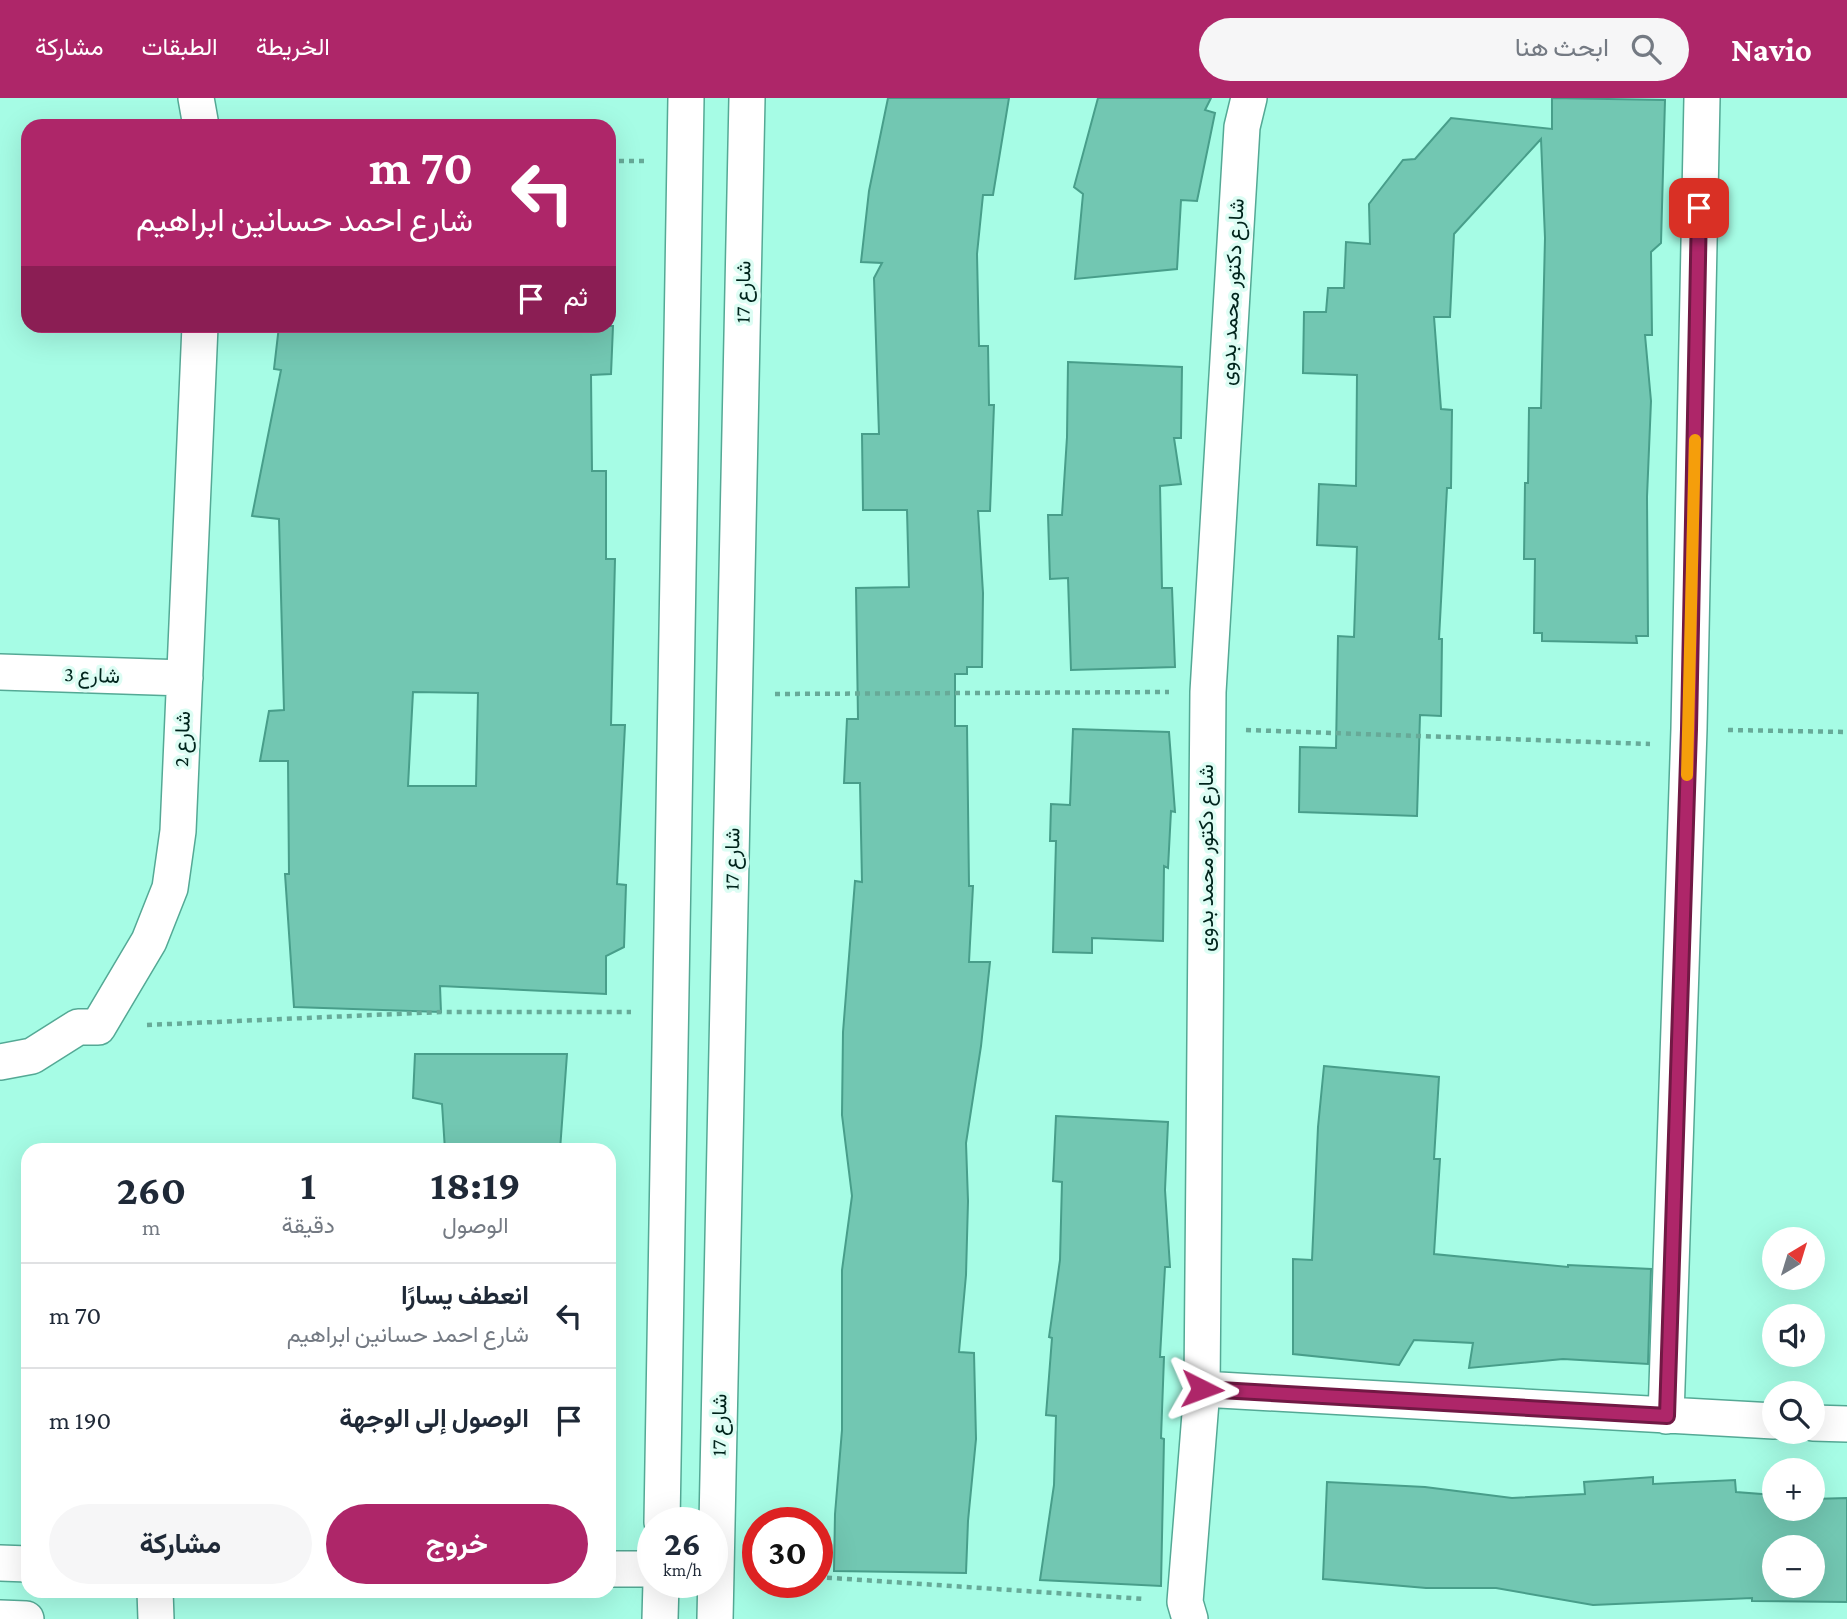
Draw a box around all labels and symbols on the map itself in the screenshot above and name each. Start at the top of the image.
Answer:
pin [1669,178,1729,238]
street label: شارع دكتور محمد بدوى [1215,198,1251,386]
street label: شارع 17 [730,260,758,324]
street label: شارع 3 [63,662,120,690]
street label: شارع 2 [169,710,197,768]
street label: شارع دكتور محمد بدوى [1194,764,1220,952]
street label: شارع 17 [719,827,747,891]
north arrow [1762,1227,1825,1290]
position arrow [1165,1352,1239,1426]
street label: شارع 17 [706,1393,734,1457]
speed limit sign: 30 [742,1507,833,1598]

